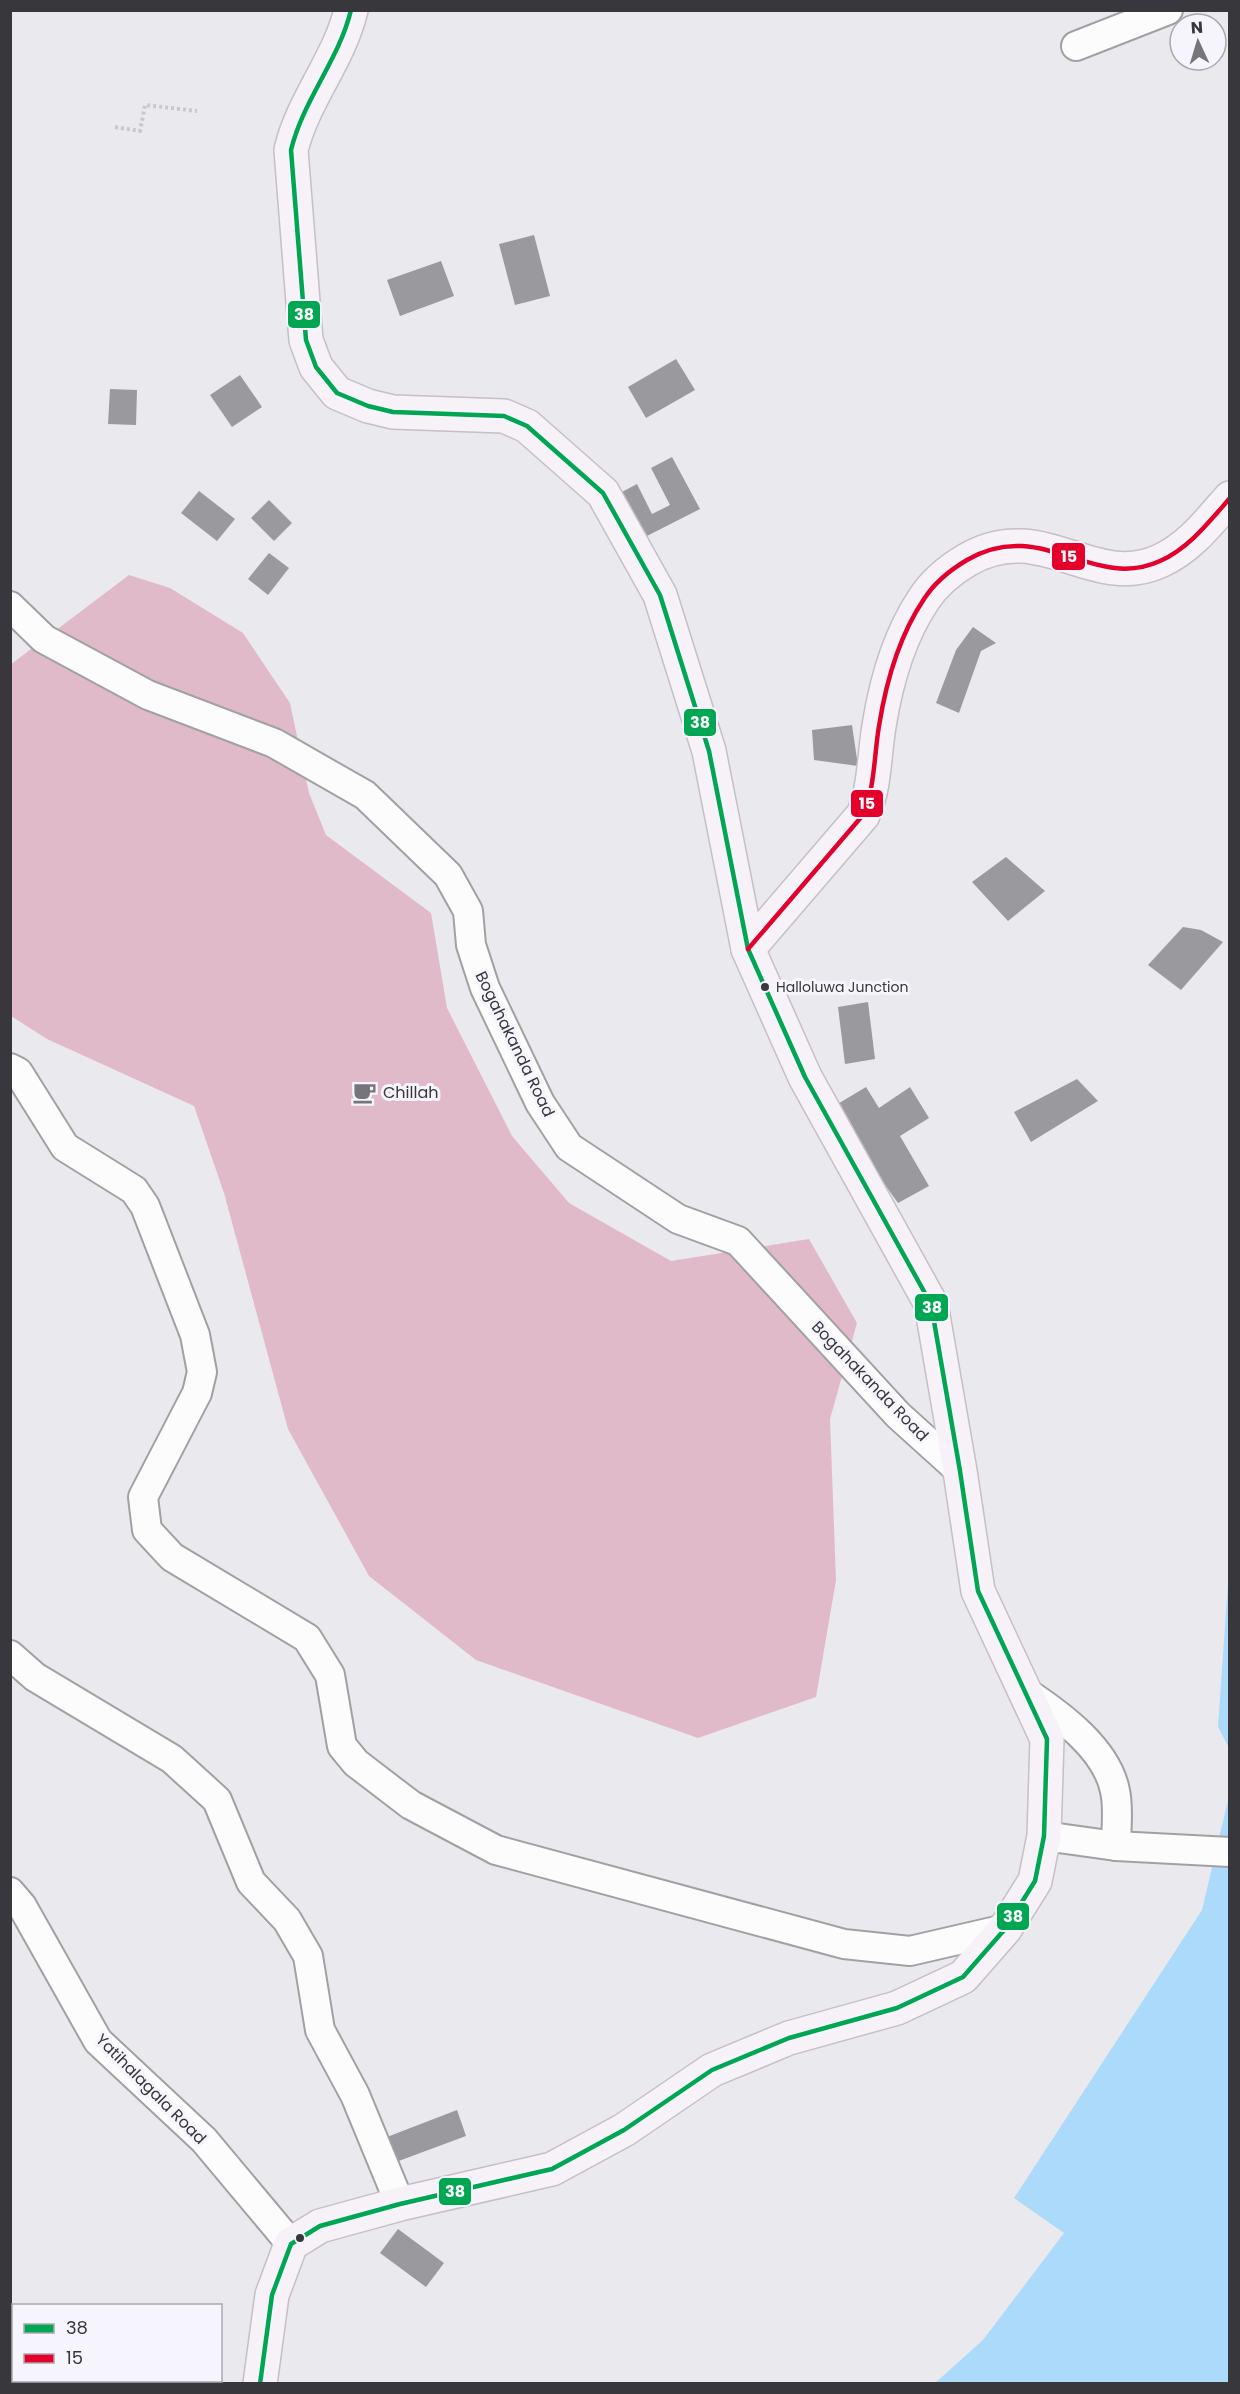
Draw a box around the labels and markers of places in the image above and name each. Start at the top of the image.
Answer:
place label: Halloluwa Junction [776,977,908,997]
marker: Halloluwa Junction [759,981,771,993]
cafe icon: Chillah [352,1079,378,1105]
place label: Chillah [383,1081,438,1104]
unlabelled marker [294,2232,306,2244]

